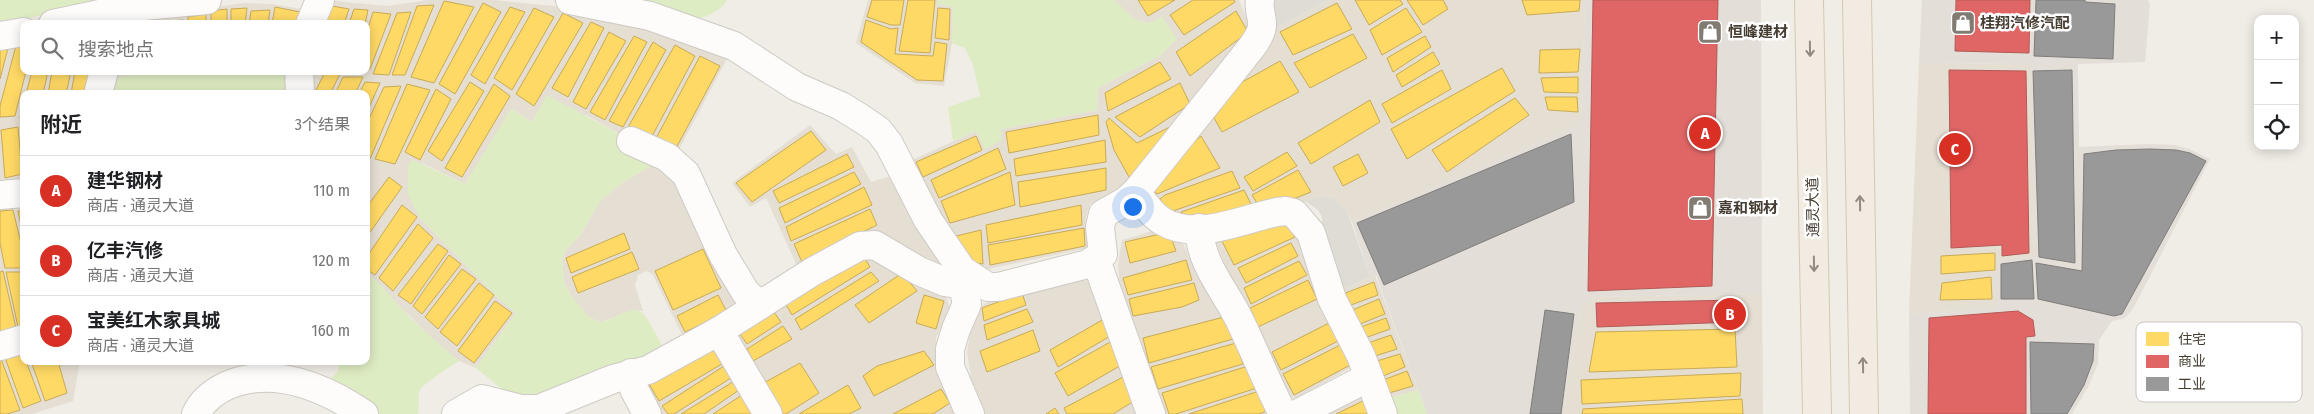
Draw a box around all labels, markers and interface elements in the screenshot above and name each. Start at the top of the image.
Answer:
shop icon: 桂翔汽修汽配 [1950,10,1976,36]
place label: 桂翔汽修汽配 [1980,14,2070,32]
map controls [2254,15,2299,150]
button: + [2254,15,2299,60]
shop icon: 恒峰建材 [1697,19,1723,45]
search box [20,20,370,75]
place label: 恒峰建材 [1728,23,1788,41]
icon: search [38,34,66,62]
text: 搜索地点 [78,38,154,61]
one-way arrow [1805,40,1815,56]
button: − [2254,60,2299,105]
button: locate [2254,105,2299,150]
text: 附近 [40,112,82,138]
pin: A [1689,114,1721,152]
text: 3个结果 [295,115,350,134]
pin: C [1939,130,1971,168]
text: 建华钢材 [87,169,163,192]
street label: 通灵大道 [1803,177,1823,237]
text: A [52,181,60,200]
text: 110 m [313,181,350,200]
your location [1120,194,1146,220]
shop icon: 嘉和钢材 [1687,195,1713,221]
one-way arrow [1855,195,1865,212]
text: 商店 · 通灵大道 [87,196,194,215]
place label: 嘉和钢材 [1718,199,1778,217]
text: 亿丰汽修 [87,239,163,262]
text: B [52,251,60,270]
text: 120 m [312,251,350,270]
one-way arrow [1809,255,1819,271]
text: 商店 · 通灵大道 [87,266,194,285]
pin: B [1714,295,1746,333]
text: 宝美红木家具城 [87,309,220,332]
text: C [52,321,60,340]
text: 160 m [311,321,350,340]
legend [2136,322,2302,402]
text: 住宅 [2178,331,2206,348]
text: 商店 · 通灵大道 [87,336,194,355]
text: 商业 [2178,353,2206,370]
one-way arrow [1858,358,1868,374]
text: 工业 [2178,376,2206,393]

